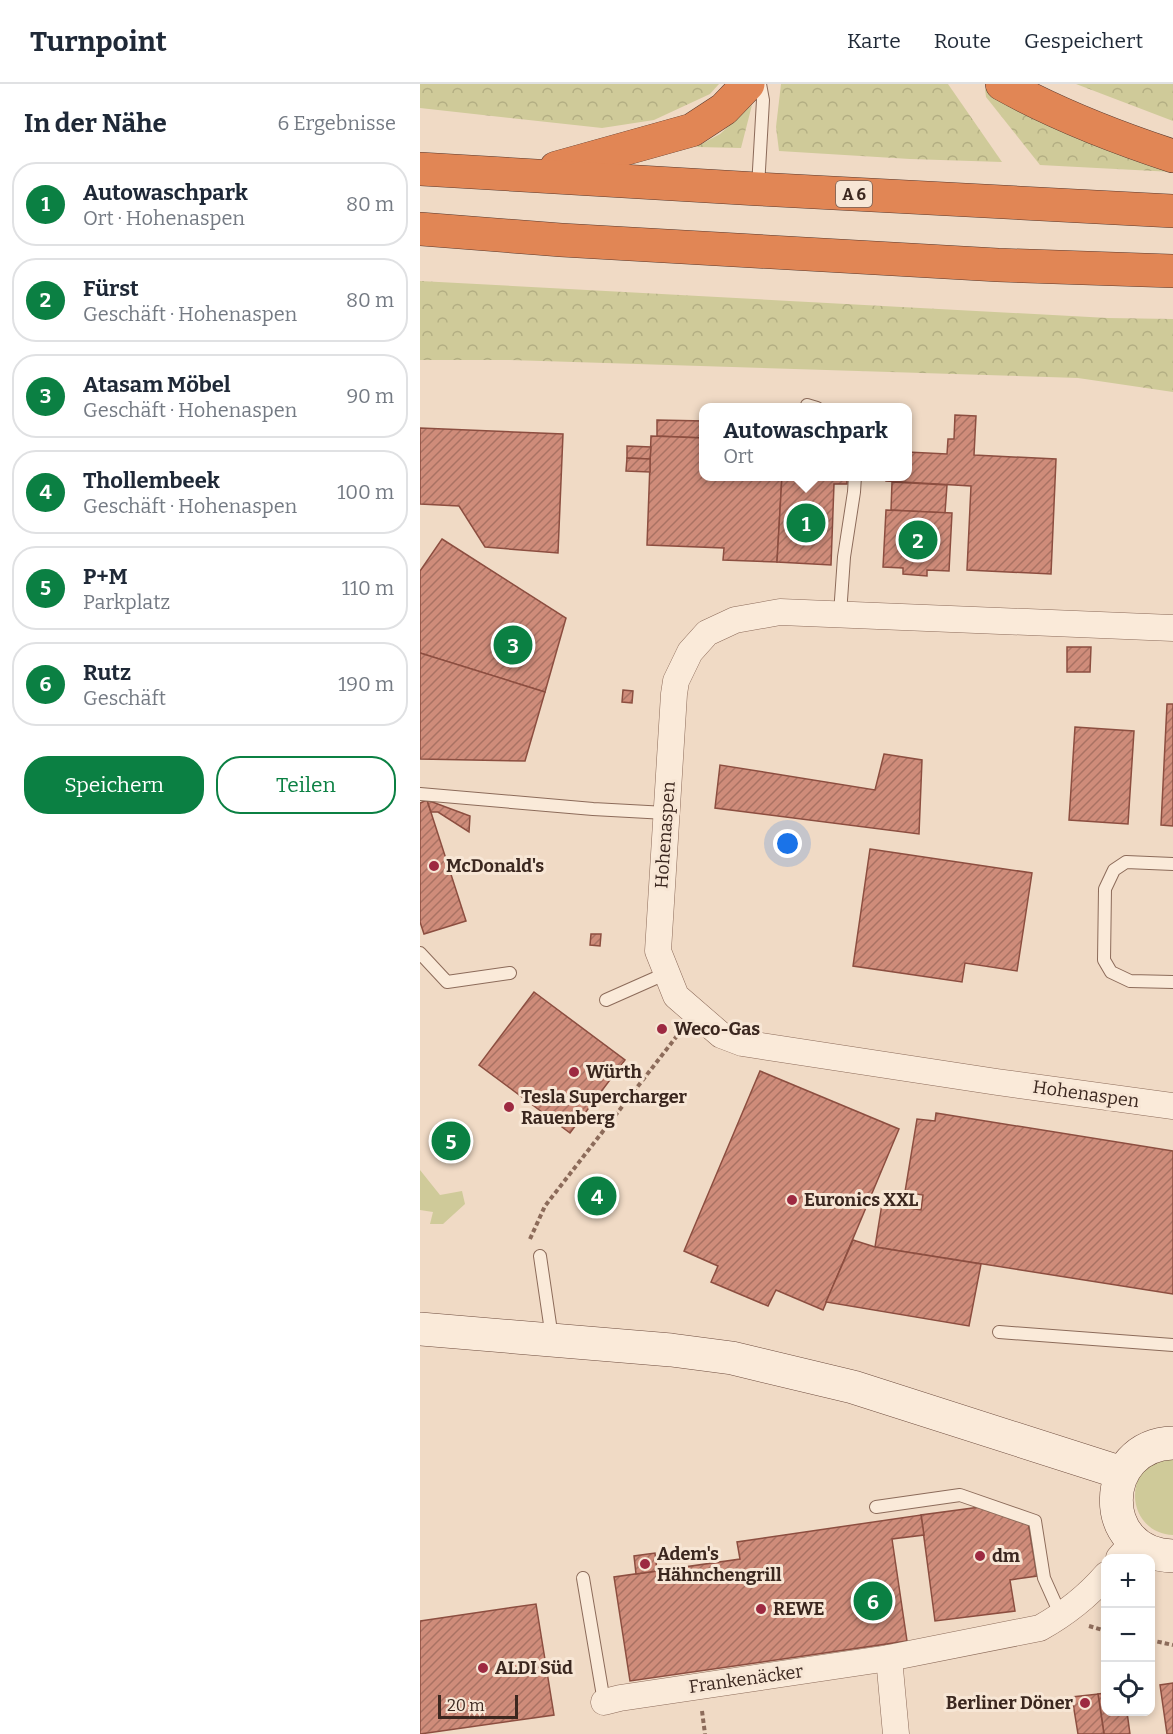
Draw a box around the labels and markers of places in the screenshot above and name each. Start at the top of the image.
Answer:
pin: 1 [786,500,826,546]
pin: 2 [898,518,938,562]
pin: 3 [494,622,532,668]
place label: McDonald's [446,855,544,877]
marker: McDonald's [427,859,441,873]
place label: Weco-Gas [674,1018,760,1040]
marker: Weco-Gas [655,1022,669,1036]
place label: Würth [586,1061,642,1083]
marker: Würth [567,1065,581,1079]
place label: Tesla Supercharger Rauenberg [521,1086,688,1129]
marker: Tesla Supercharger Rauenberg [502,1100,516,1114]
pin: 5 [432,1118,471,1164]
pin: 4 [578,1174,616,1218]
place label: Euronics XXL [804,1189,918,1211]
marker: Euronics XXL [785,1193,799,1207]
place label: Adem's Hähnchengrill [657,1543,782,1586]
place label: dm [992,1545,1020,1567]
marker: dm [973,1549,987,1563]
marker: Adem's Hähnchengrill [638,1557,652,1571]
pin: 6 [854,1578,892,1624]
place label: REWE [773,1598,825,1620]
marker: REWE [754,1602,768,1616]
place label: ALDI Süd [495,1657,573,1679]
marker: ALDI Süd [476,1661,490,1675]
place label: Berliner Döner [946,1692,1074,1714]
marker: Berliner Döner [1078,1696,1092,1710]

